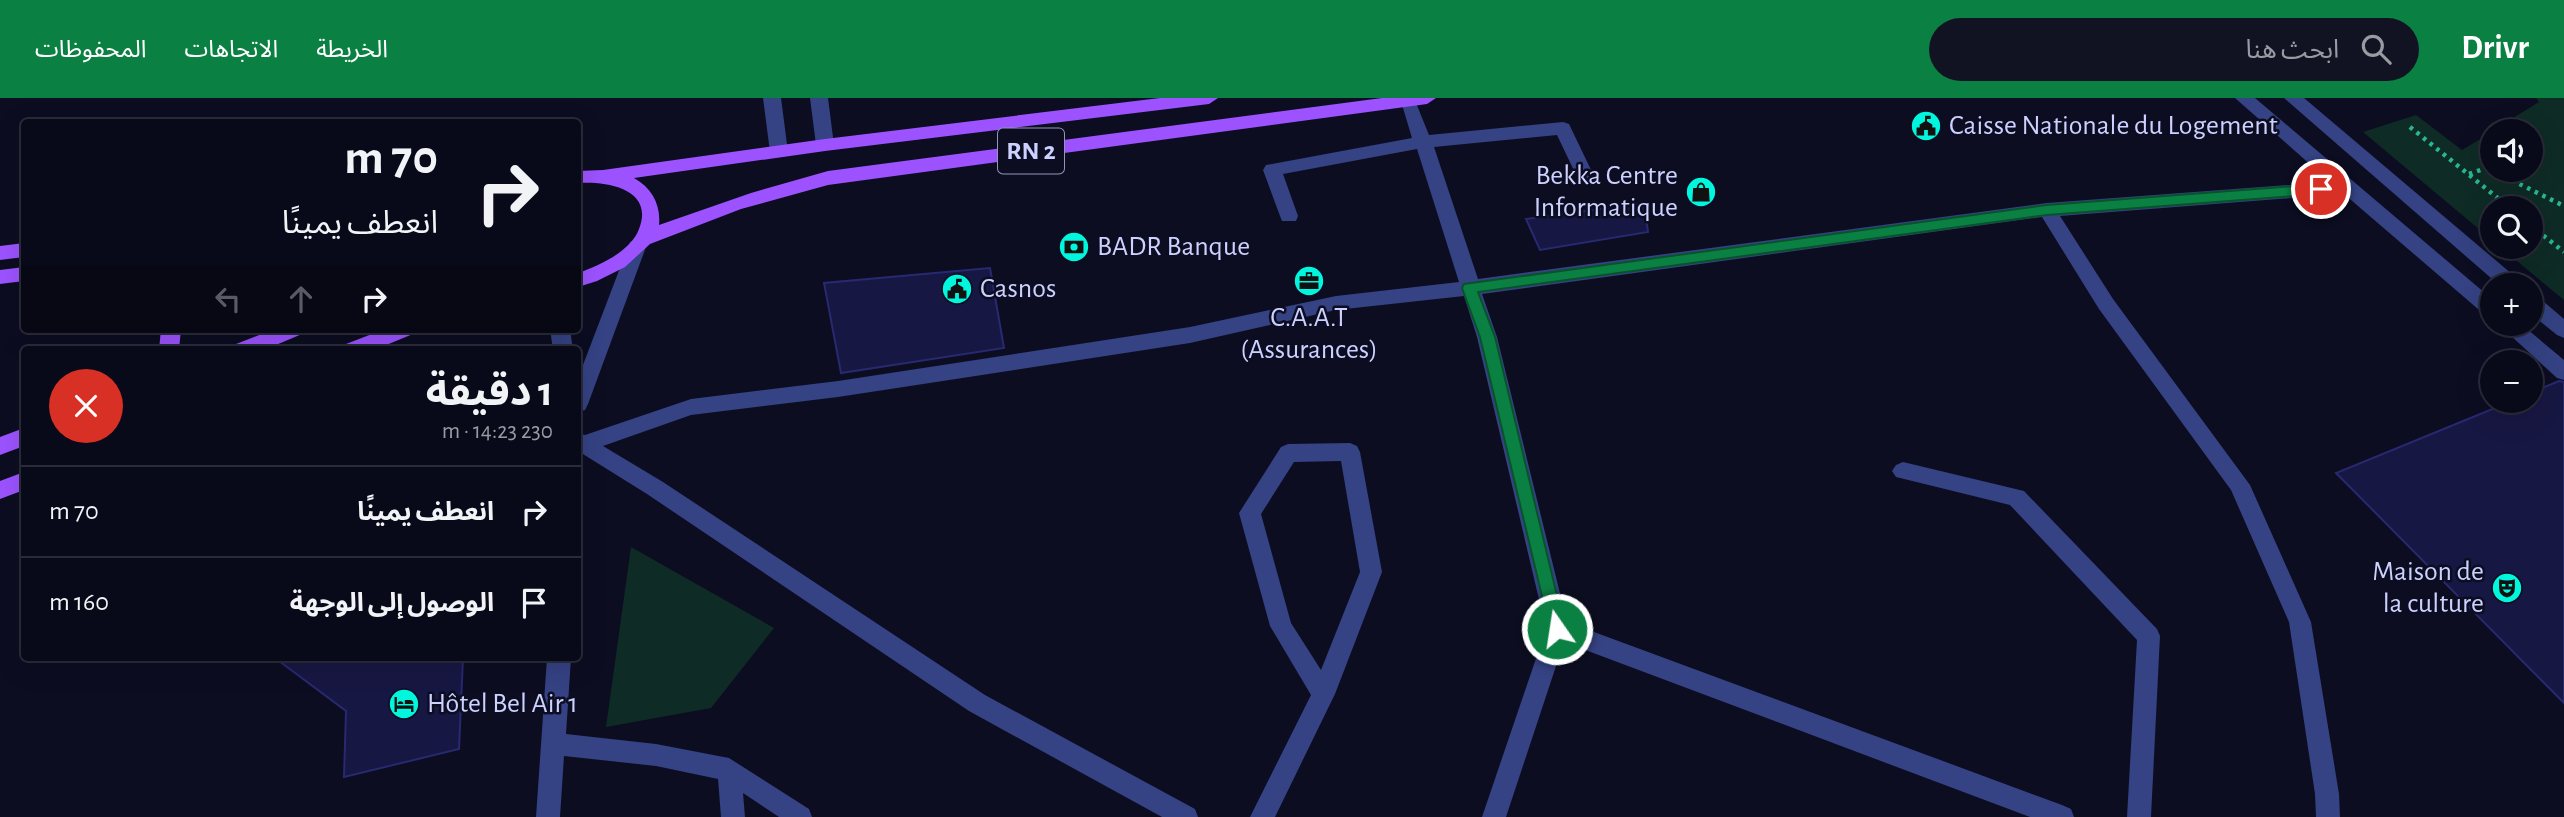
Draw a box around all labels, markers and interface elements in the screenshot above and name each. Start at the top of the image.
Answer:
search box [1929,18,2419,81]
icon: search [2357,30,2395,68]
text: Drivr [2461,32,2529,65]
text: ابحث هنا [2245,37,2339,63]
text: المحفوظات [35,38,146,62]
text: الاتجاهات [184,38,278,62]
text: الخريطة [316,38,388,62]
public building icon: Caisse Nationale du Logement [1909,109,1943,143]
place label: Caisse Nationale du Logement [1949,112,2278,140]
map controls [2480,119,2543,413]
button: sound [2480,119,2543,182]
road number: RN 2 [998,128,1064,174]
text: 70 m [344,134,438,183]
icon: right [462,147,553,238]
pin [2291,159,2351,219]
place label: Bekka Centre Informatique [1534,162,1678,222]
icon: arrive [2302,170,2340,208]
shop icon: Bekka Centre Informatique [1684,175,1718,209]
button: search [2480,196,2543,259]
text: انعطف يمينًا [282,207,438,239]
bank icon: BADR Banque [1057,230,1091,264]
place label: BADR Banque [1097,233,1250,261]
office icon: C.A.A.T (Assurances) [1292,264,1326,298]
public building icon: Casnos [940,272,974,306]
button: + [2480,273,2543,336]
place label: Casnos [980,275,1056,303]
icon: left [209,280,247,318]
icon: ahead [282,280,320,318]
icon: right [355,280,393,318]
place label: C.A.A.T (Assurances) [1240,304,1378,364]
button: − [2480,350,2543,413]
button: close [49,369,123,443]
text: 1 دقيقة [426,371,553,413]
text: 230 m · 14:23 [442,420,553,443]
icon: right [515,493,553,531]
text: 70 m [49,498,99,524]
text: انعطف يمينًا [357,499,494,525]
place label: Maison de la culture [2372,558,2484,618]
theatre icon: Maison de la culture [2490,571,2524,605]
icon: arrive [515,584,553,622]
text: 160 m [49,589,109,615]
text: الوصول إلى الوجهة [290,590,494,616]
position arrow [1520,592,1594,666]
hotel icon: Hôtel Bel Air 1 [387,687,421,721]
place label: Hôtel Bel Air 1 [427,690,578,718]

